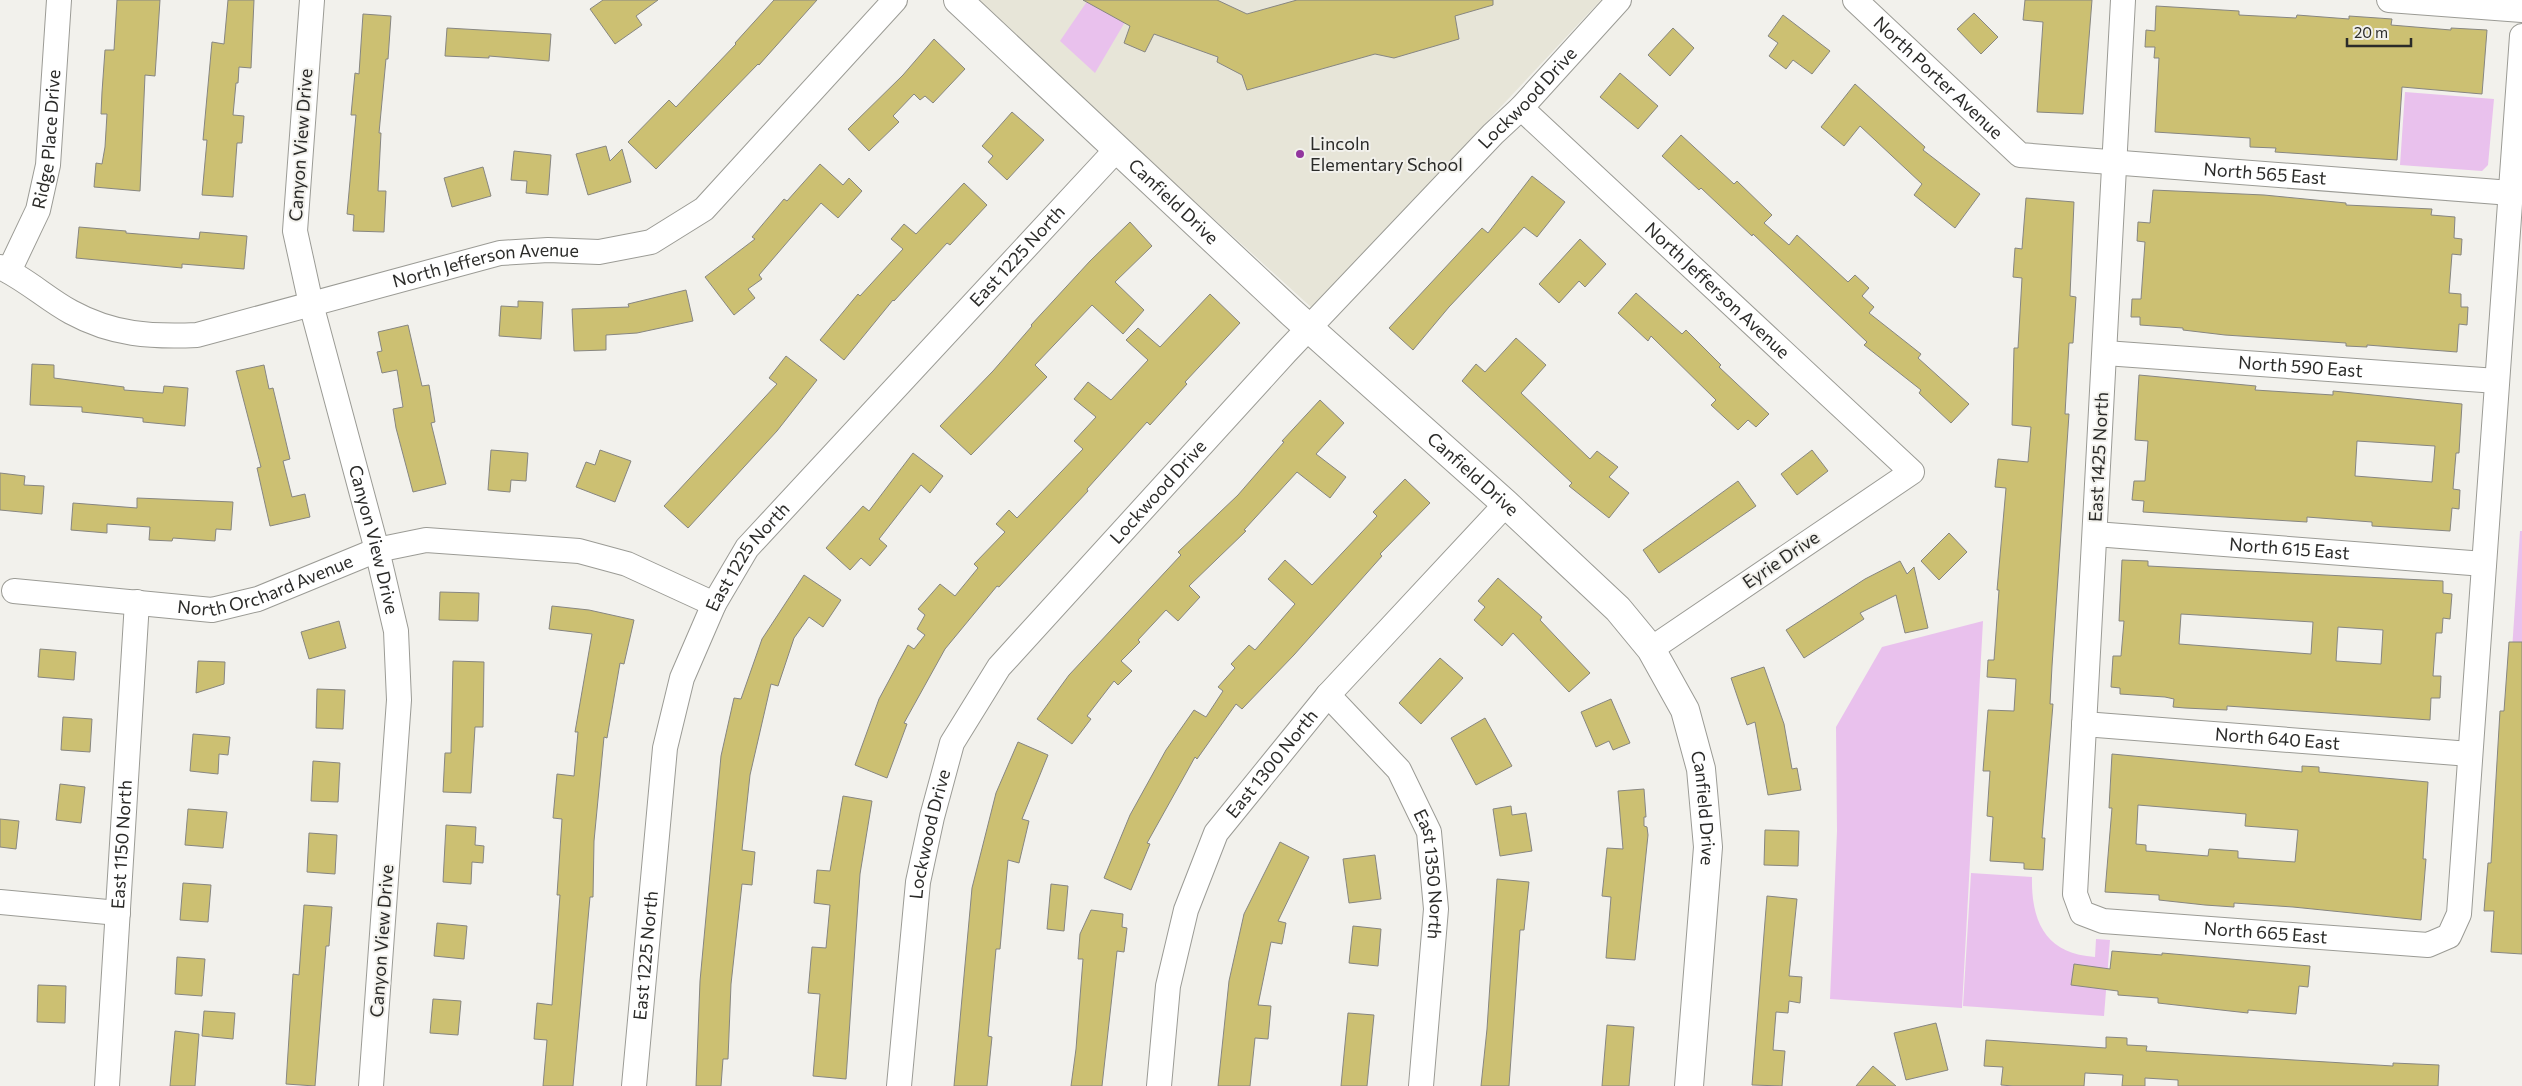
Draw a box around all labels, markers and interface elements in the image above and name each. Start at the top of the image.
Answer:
street label: North Porter Avenue [1870,11,2008,143]
scale bar [2347,15,2411,47]
text: 20 m [2354,23,2388,41]
street label: Lockwood Drive [1473,42,1581,153]
street label: Canyon View Drive [284,68,316,222]
street label: Ridge Place Drive [27,69,64,211]
place label: Lincoln Elementary School [1310,132,1463,175]
marker: Lincoln Elementary School [1294,148,1306,160]
street label: Canfield Drive [1124,154,1224,248]
street label: North 565 East [2203,157,2327,189]
street label: East 1225 North [965,200,1069,311]
street label: North Jefferson Avenue [1641,217,1795,363]
street label: North Jefferson Avenue [390,238,579,292]
street label: North 590 East [2238,351,2364,381]
street label: East 1425 North [2084,391,2112,523]
street label: Canfield Drive [1423,427,1524,520]
street label: Lockwood Drive [1105,435,1210,548]
street label: Canyon View Drive [345,462,404,616]
street label: East 1225 North [700,497,794,614]
street label: Eyrie Drive [1738,525,1823,593]
street label: North 615 East [2228,532,2351,564]
street label: North Orchard Avenue [176,549,356,620]
street label: East 1300 North [1221,705,1322,822]
street label: North 640 East [2214,722,2341,754]
street label: Canfield Drive [1686,748,1720,866]
street label: Lockwood Drive [904,767,954,900]
street label: East 1150 North [106,779,136,910]
street label: East 1350 North [1409,805,1448,940]
street label: Canyon View Drive [365,864,397,1018]
street label: East 1225 North [628,890,662,1021]
street label: North 665 East [2203,916,2328,948]

